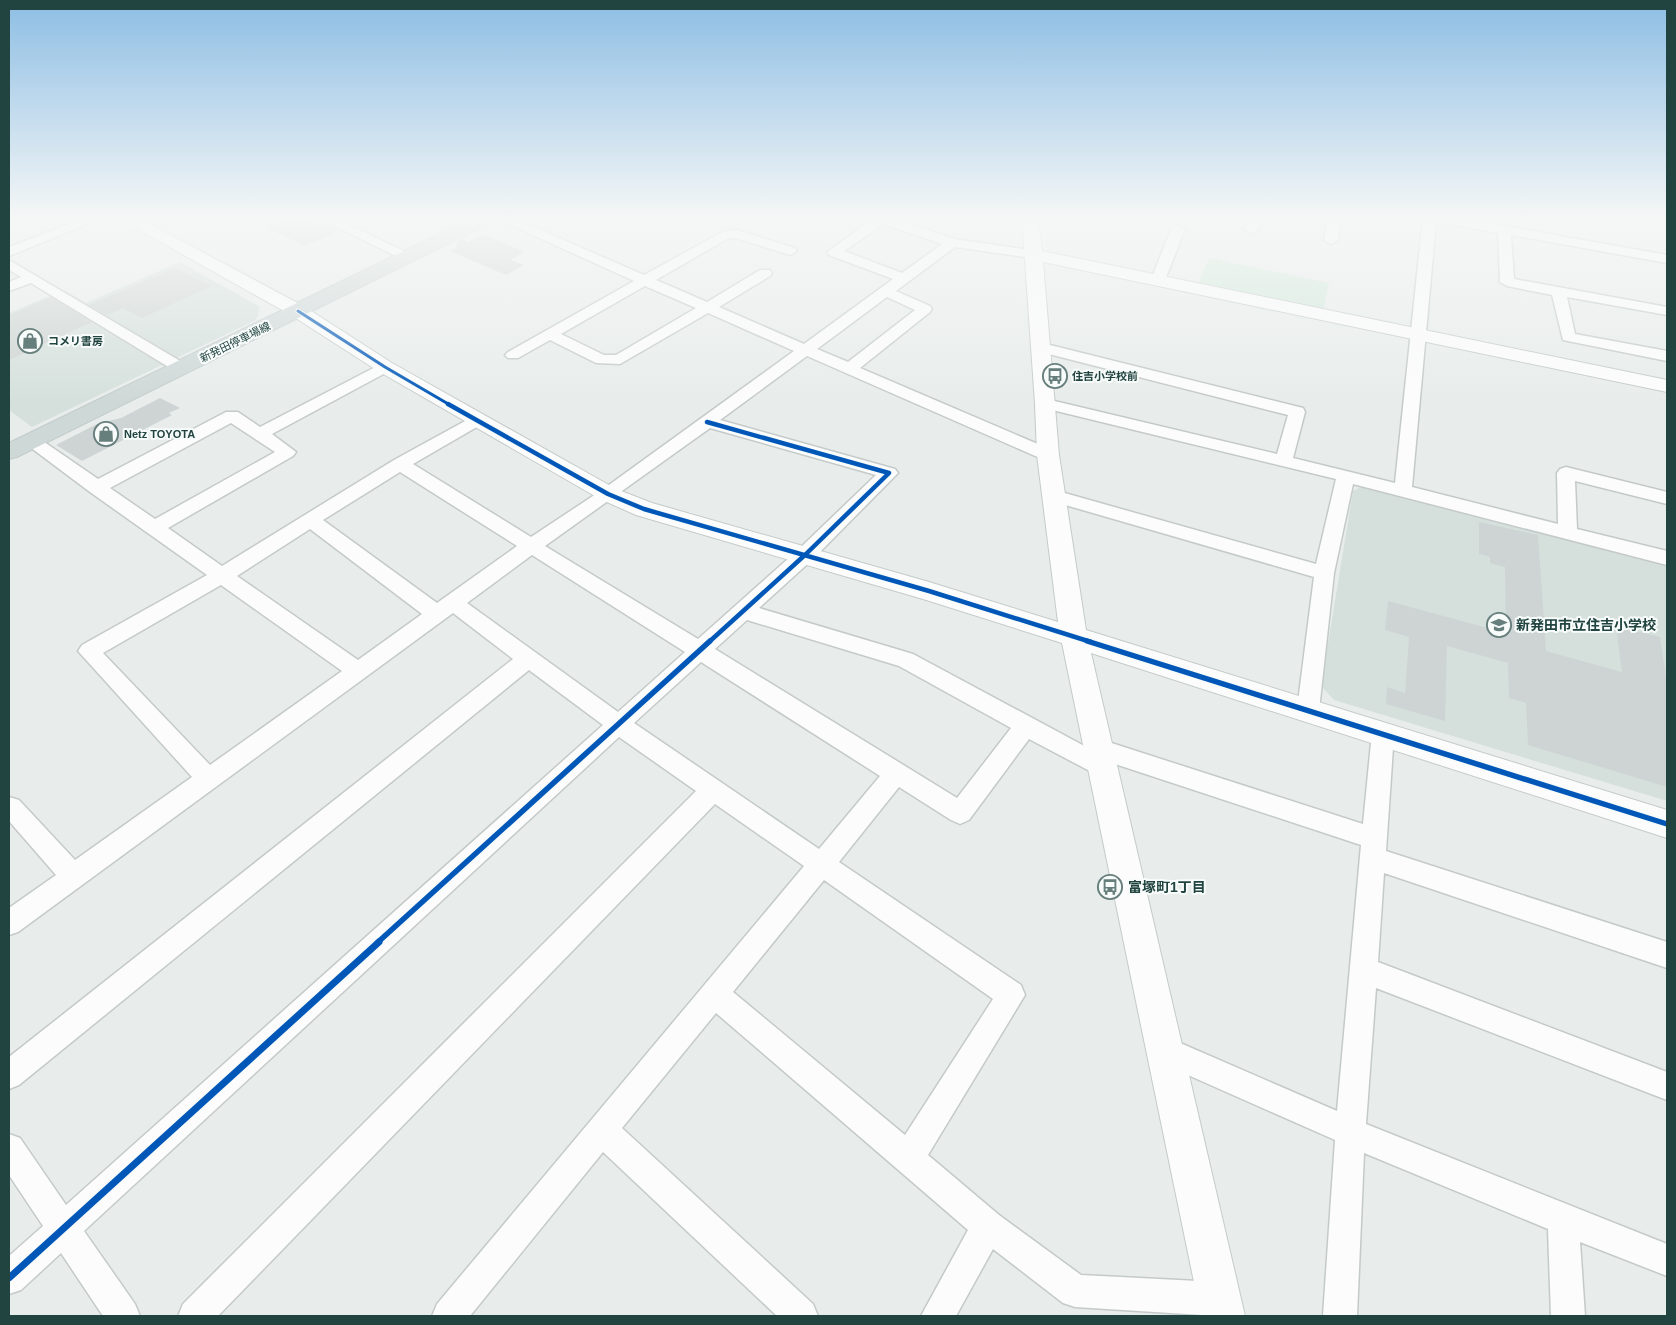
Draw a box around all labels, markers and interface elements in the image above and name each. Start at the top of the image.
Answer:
street label: 新発田停車場線 [198,320,272,364]
shop icon: コメリ書房 [17,328,43,354]
place label: コメリ書房 [48,335,103,347]
bus stop icon: 住吉小学校前 [1042,363,1068,389]
place label: 住吉小学校前 [1072,370,1138,382]
shop icon: Netz TOYOTA [93,421,119,447]
place label: Netz TOYOTA [124,428,195,440]
school or university icon: 新発田市立住吉小学校 [1486,612,1512,638]
place label: 新発田市立住吉小学校 [1516,617,1656,633]
bus stop icon: 富塚町1丁目 [1097,874,1123,900]
place label: 富塚町1丁目 [1128,879,1206,895]

